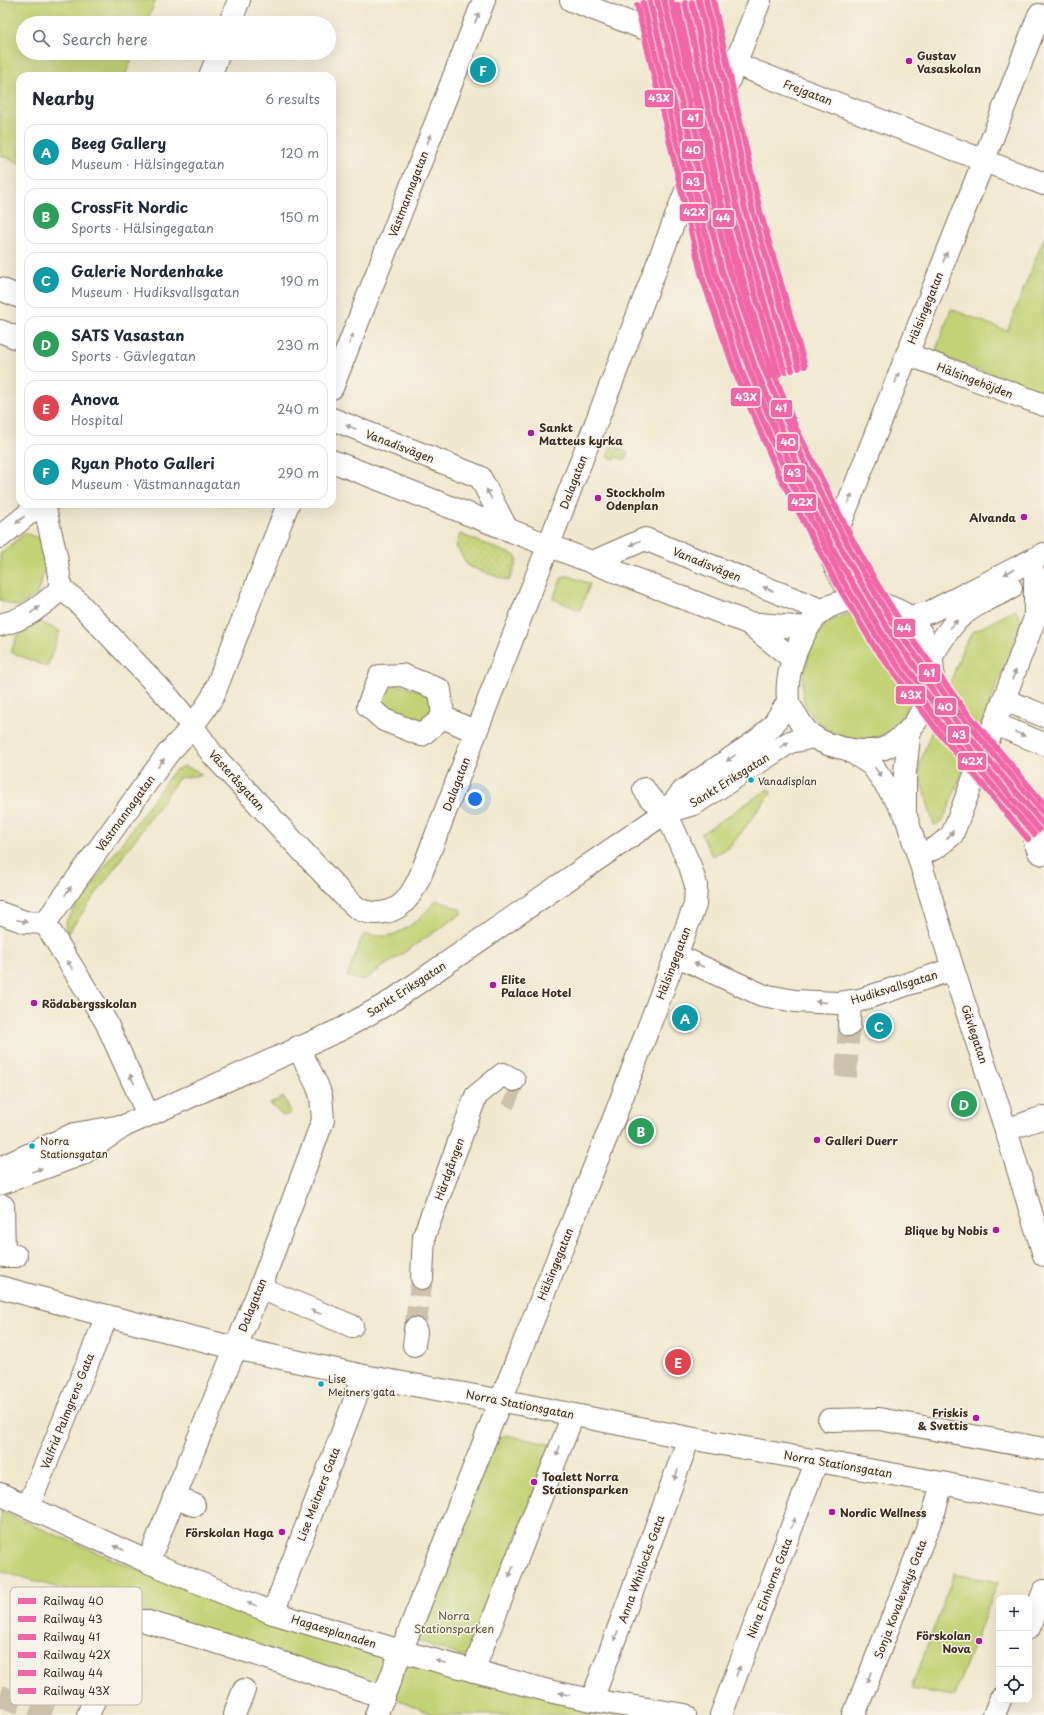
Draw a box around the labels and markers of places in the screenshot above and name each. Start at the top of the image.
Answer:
place label: Gustav Vasaskolan [917,47,981,77]
pin: F [470,55,496,85]
marker: Gustav Vasaskolan [904,56,914,66]
place label: Sankt Matteus kyrka [539,419,623,449]
marker: Sankt Matteus kyrka [526,428,536,438]
place label: Stockholm Odenplan [606,484,665,514]
marker: Stockholm Odenplan [593,493,603,503]
place label: Alvanda [969,509,1016,526]
marker: Alvanda [1019,512,1029,522]
place label: Vanadisplan [758,773,817,788]
marker: Vanadisplan [746,775,756,785]
place label: Elite Palace Hotel [501,971,571,1001]
marker: Elite Palace Hotel [488,980,498,990]
place label: Rödabergsskolan [42,995,137,1012]
marker: Rödabergsskolan [29,998,39,1008]
pin: A [672,1003,698,1033]
pin: C [866,1011,892,1041]
pin: D [951,1089,977,1119]
pin: B [628,1116,654,1146]
place label: Galleri Duerr [825,1132,899,1149]
place label: Norra Stationsgatan [40,1133,108,1161]
marker: Galleri Duerr [812,1135,822,1145]
marker: Norra Stationsgatan [27,1141,37,1151]
place label: Blique by Nobis [904,1222,988,1239]
marker: Blique by Nobis [991,1225,1001,1235]
pin: E [665,1347,691,1377]
place label: Lise Meitners gata [328,1371,396,1399]
marker: Lise Meitners gata [316,1379,326,1389]
place label: Friskis & Svettis [918,1404,969,1434]
marker: Friskis & Svettis [971,1413,981,1423]
place label: Toalett Norra Stationsparken [542,1468,629,1498]
marker: Toalett Norra Stationsparken [529,1477,539,1487]
place label: Nordic Wellness [840,1504,927,1521]
marker: Nordic Wellness [827,1507,837,1517]
place label: Förskolan Haga [185,1524,274,1541]
marker: Förskolan Haga [277,1527,287,1537]
place label: Förskolan Nova [916,1627,972,1657]
marker: Förskolan Nova [974,1636,984,1646]

